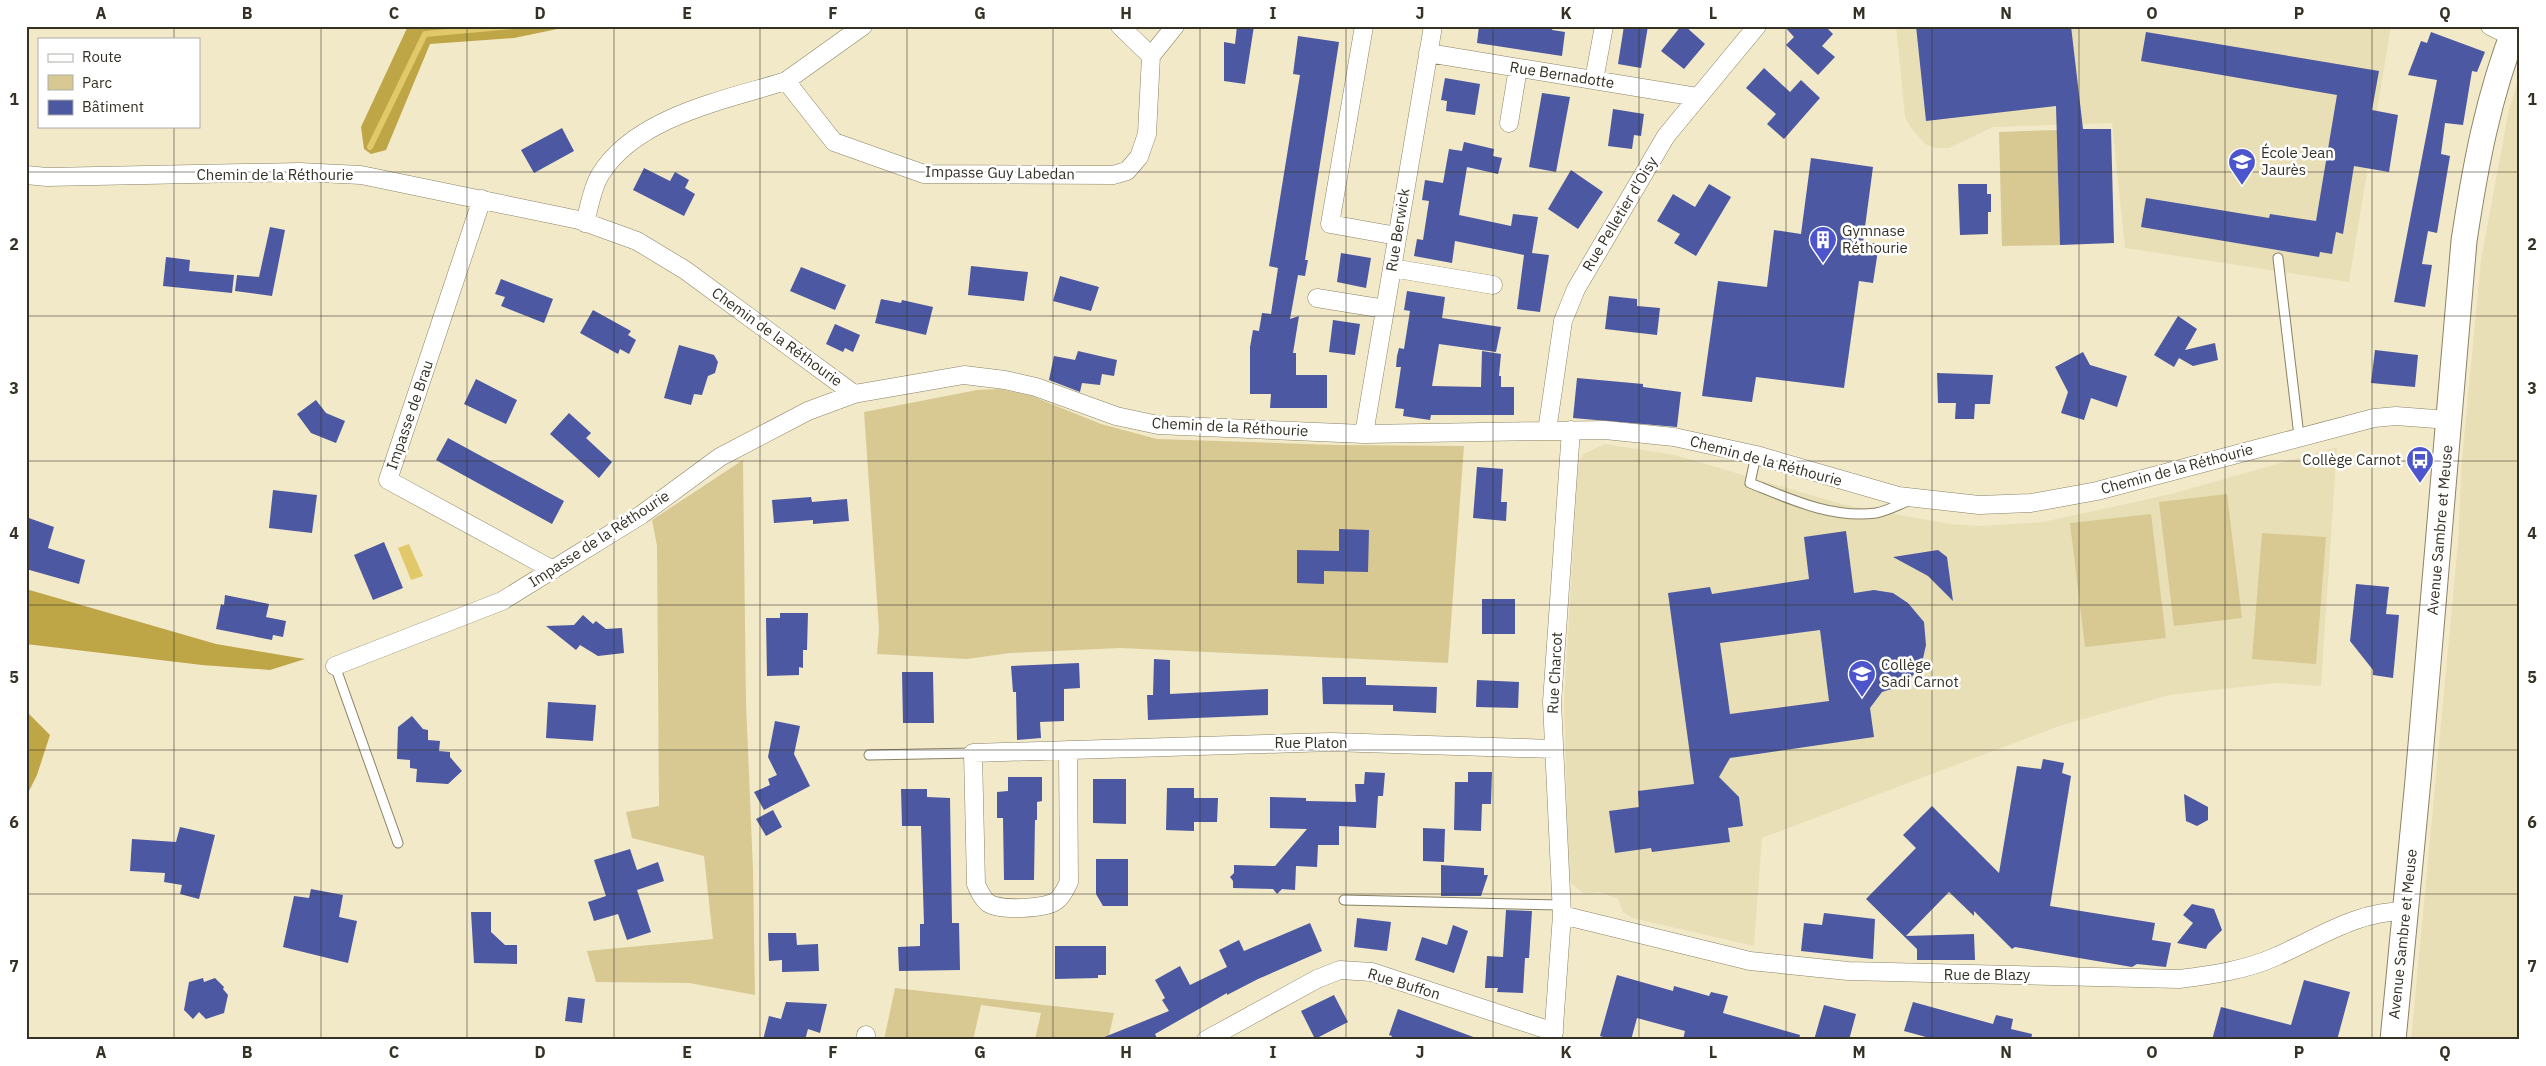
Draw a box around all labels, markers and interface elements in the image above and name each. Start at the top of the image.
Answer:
text: A [96,3,107,23]
text: B [242,3,253,23]
text: C [389,3,399,23]
text: D [534,3,546,23]
text: E [682,3,692,23]
text: F [828,3,838,23]
text: G [974,3,986,23]
text: H [1120,3,1132,23]
text: I [1270,3,1277,23]
text: J [1416,3,1424,23]
text: K [1560,3,1572,23]
text: L [1709,3,1717,23]
text: M [1852,3,1866,23]
text: N [2000,3,2012,23]
text: O [2146,3,2158,23]
text: P [2294,3,2304,23]
text: Q [2439,3,2451,23]
legend [38,38,200,128]
text: Route [82,47,122,66]
street label: Rue Bernadotte [1508,57,1616,92]
text: Parc [82,73,112,92]
text: 1 [9,89,19,109]
text: 1 [2527,89,2537,109]
text: Bâtiment [82,97,144,116]
place label: École Jean Jaurès [2261,143,2334,179]
school or university icon: École Jean Jaurès [2227,147,2257,186]
street label: Rue Pelletier d'Oisy [1578,152,1662,275]
street label: Impasse Guy Labedan [925,162,1075,183]
street label: Chemin de la Réthourie [197,165,353,184]
street label: Rue Berwick [1382,187,1413,273]
place label: Gymnase Réthourie [1842,221,1908,257]
building icon: Gymnase Réthourie [1808,225,1838,264]
text: 2 [9,234,19,254]
text: 2 [2527,234,2537,254]
street label: Chemin de la Réthourie [708,283,846,390]
street label: Impasse de Brau [382,358,437,472]
text: 3 [9,378,19,398]
text: 3 [2527,378,2537,398]
street label: Chemin de la Réthourie [1151,413,1309,440]
street label: Chemin de la Réthourie [1688,431,1844,490]
street label: Chemin de la Réthourie [2099,439,2255,498]
street label: Avenue Sambre et Meuse [2423,444,2456,616]
bus stop icon: Collège Carnot [2405,445,2435,484]
place label: Collège Carnot [2302,450,2401,469]
street label: Impasse de la Réthourie [525,486,673,591]
text: 4 [9,523,19,543]
text: 4 [2527,523,2537,543]
street label: Rue Charcot [1543,631,1566,715]
place label: Collège Sadi Carnot [1881,655,1959,691]
school or university icon: Collège Sadi Carnot [1847,659,1877,698]
text: 5 [9,667,19,687]
text: 5 [2527,667,2537,687]
street label: Rue Platon [1274,733,1348,752]
text: 6 [9,812,19,832]
text: 6 [2527,812,2537,832]
street label: Avenue Sambre et Meuse [2384,848,2421,1020]
text: 7 [9,956,19,976]
text: 7 [2527,956,2537,976]
street label: Rue Buffon [1366,964,1443,1004]
street label: Rue de Blazy [1944,965,2031,984]
text: A [96,1042,107,1062]
text: B [242,1042,253,1062]
text: C [389,1042,399,1062]
text: D [534,1042,546,1062]
text: E [682,1042,692,1062]
text: F [828,1042,838,1062]
text: G [974,1042,986,1062]
text: H [1120,1042,1132,1062]
text: I [1270,1042,1277,1062]
text: J [1416,1042,1424,1062]
text: K [1560,1042,1572,1062]
text: L [1709,1042,1717,1062]
text: M [1852,1042,1866,1062]
text: N [2000,1042,2012,1062]
text: O [2146,1042,2158,1062]
text: P [2294,1042,2304,1062]
text: Q [2439,1042,2451,1062]

